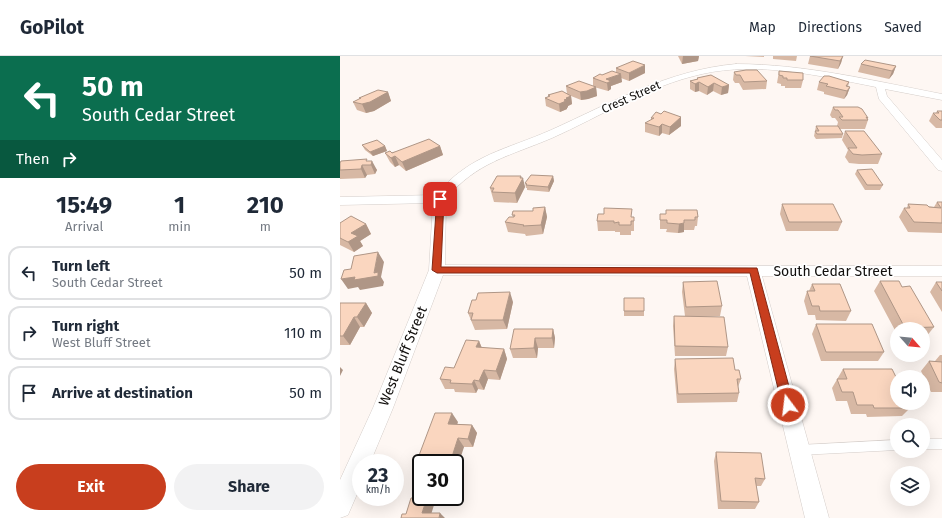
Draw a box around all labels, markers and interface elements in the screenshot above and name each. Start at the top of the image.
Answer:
text: GoPilot [20,16,84,39]
text: Map [749,19,776,36]
text: Directions [798,19,862,36]
text: Saved [884,19,922,36]
text: 50 m [82,70,144,103]
icon: left [16,72,68,124]
street label: Crest Street [599,78,663,116]
text: South Cedar Street [82,104,235,126]
icon: right [58,148,80,170]
text: Then [16,150,50,168]
pin [423,182,457,216]
icon: arrive [429,188,451,210]
text: 15:49 [56,191,112,219]
text: 1 [174,191,185,219]
text: 210 [247,191,284,219]
text: Arrival [65,219,103,234]
text: min [168,219,191,234]
text: m [260,219,271,234]
text: Turn left [52,257,110,275]
icon: left [18,262,40,284]
street label: South Cedar Street [773,263,894,280]
text: 50 m [289,264,322,282]
text: South Cedar Street [52,275,163,290]
street label: West Bluff Street [375,303,431,408]
text: Turn right [52,317,119,335]
icon: right [18,322,40,344]
north arrow [890,322,930,362]
map controls [890,322,930,506]
text: 110 m [284,324,322,342]
text: West Bluff Street [52,335,151,350]
button: sound [890,370,930,410]
icon: arrive [18,382,40,404]
text: Arrive at destination [52,384,193,402]
text: 50 m [289,384,322,402]
position arrow [767,384,809,426]
button: search [890,418,930,458]
speed limit sign: 30 [412,454,464,506]
text: 23 [368,463,388,487]
button: Exit [16,464,166,510]
button: Share [174,464,324,510]
button: layers [890,466,930,506]
text: km/h [366,484,390,496]

